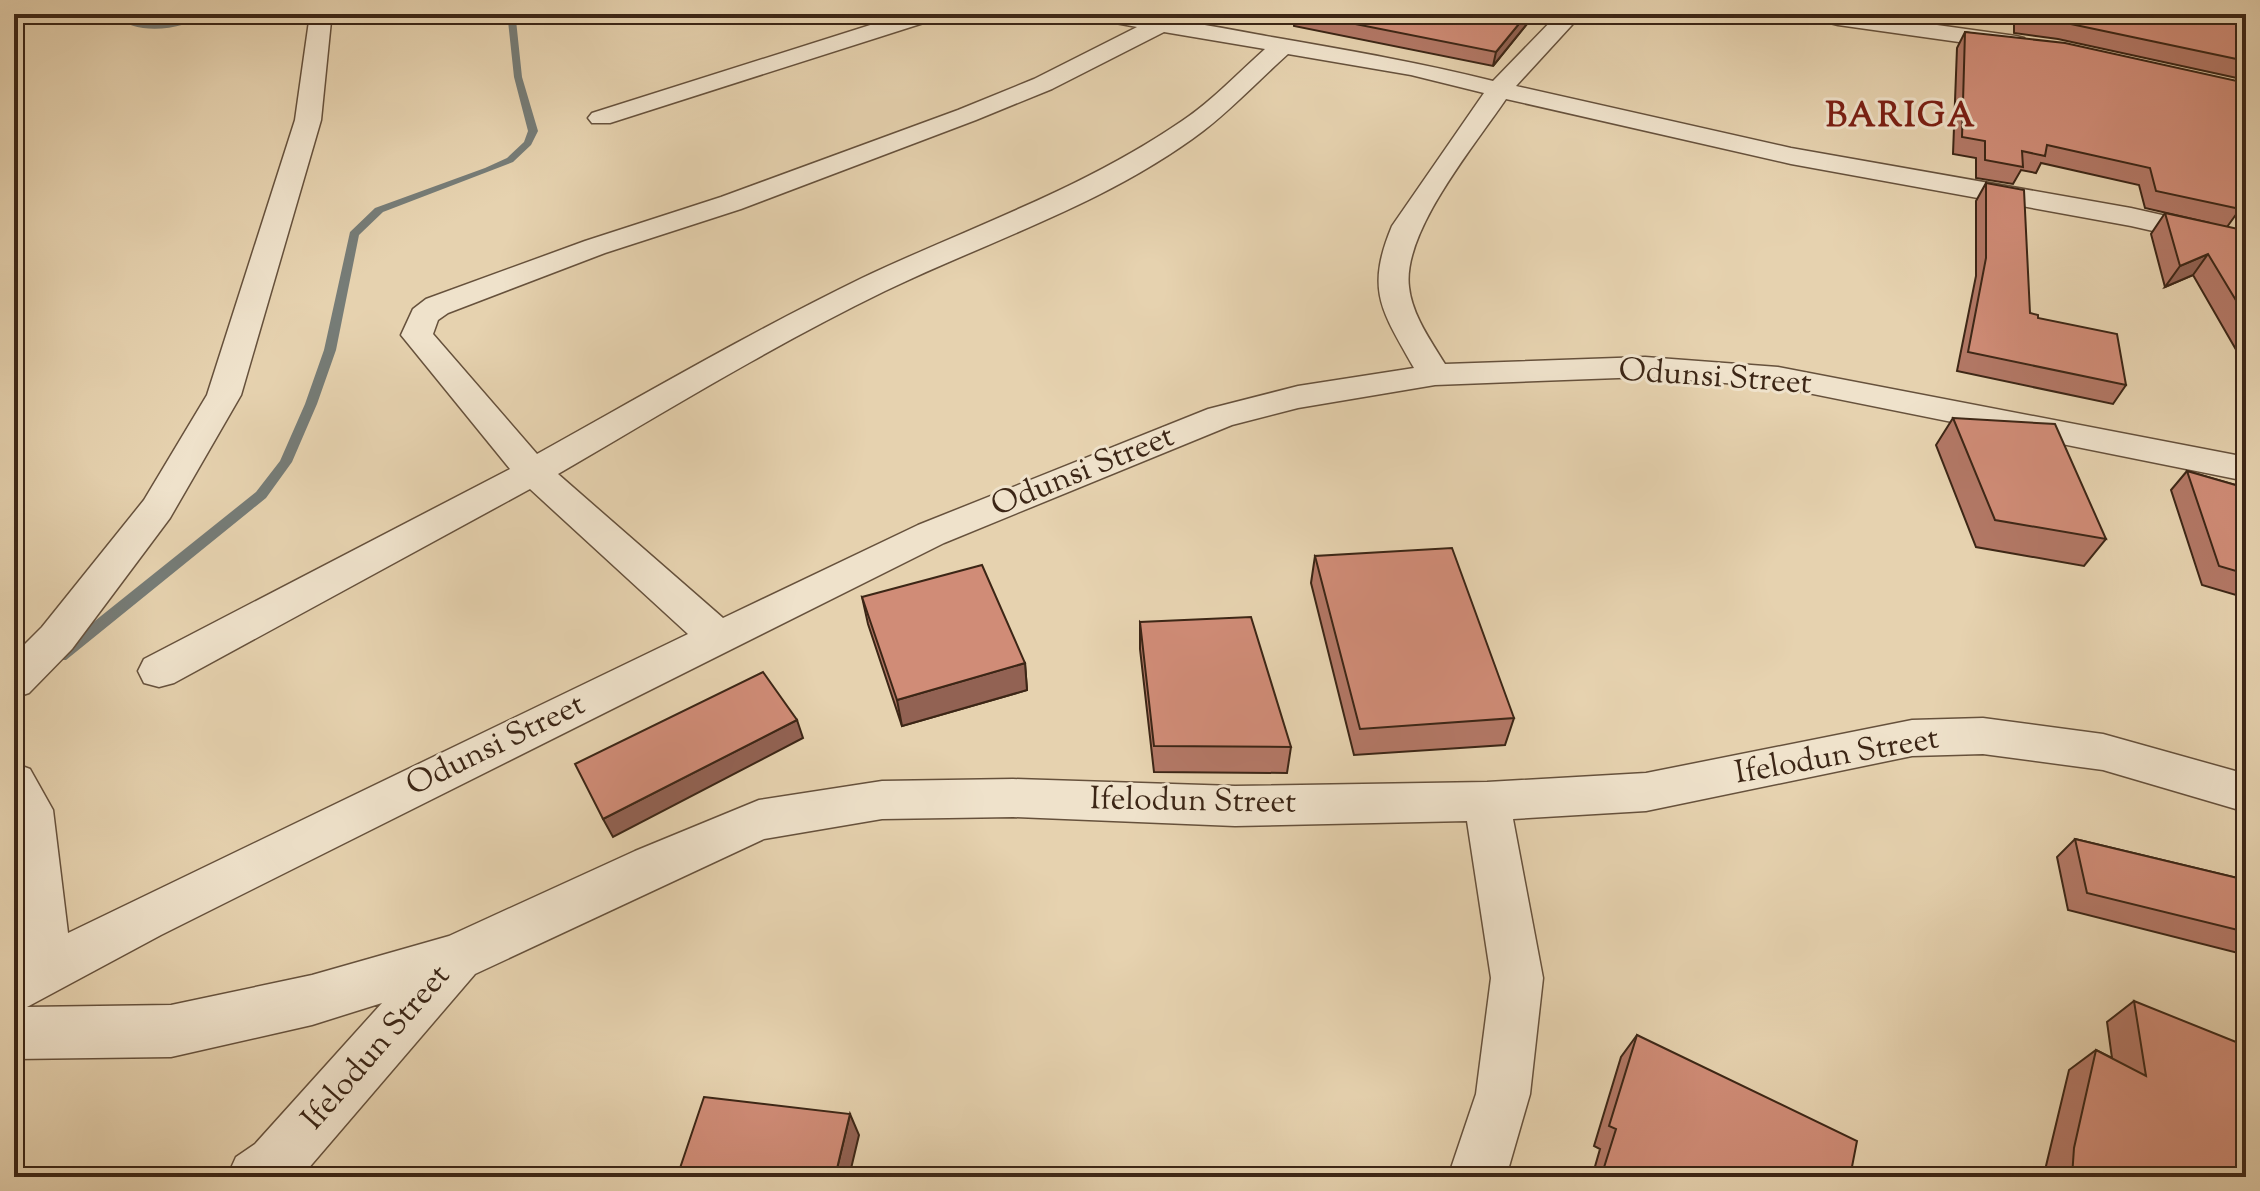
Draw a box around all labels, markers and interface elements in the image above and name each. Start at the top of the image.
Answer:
district label: BARIGA [1825,93,1977,142]
street label: Odunsi Street [1617,348,1813,408]
street label: Odunsi Street [985,414,1181,530]
street label: Odunsi Street [399,683,593,809]
street label: Ifelodun Street [1731,716,1943,798]
street label: Ifelodun Street [1089,777,1297,827]
street label: Ifelodun Street [292,955,462,1141]

